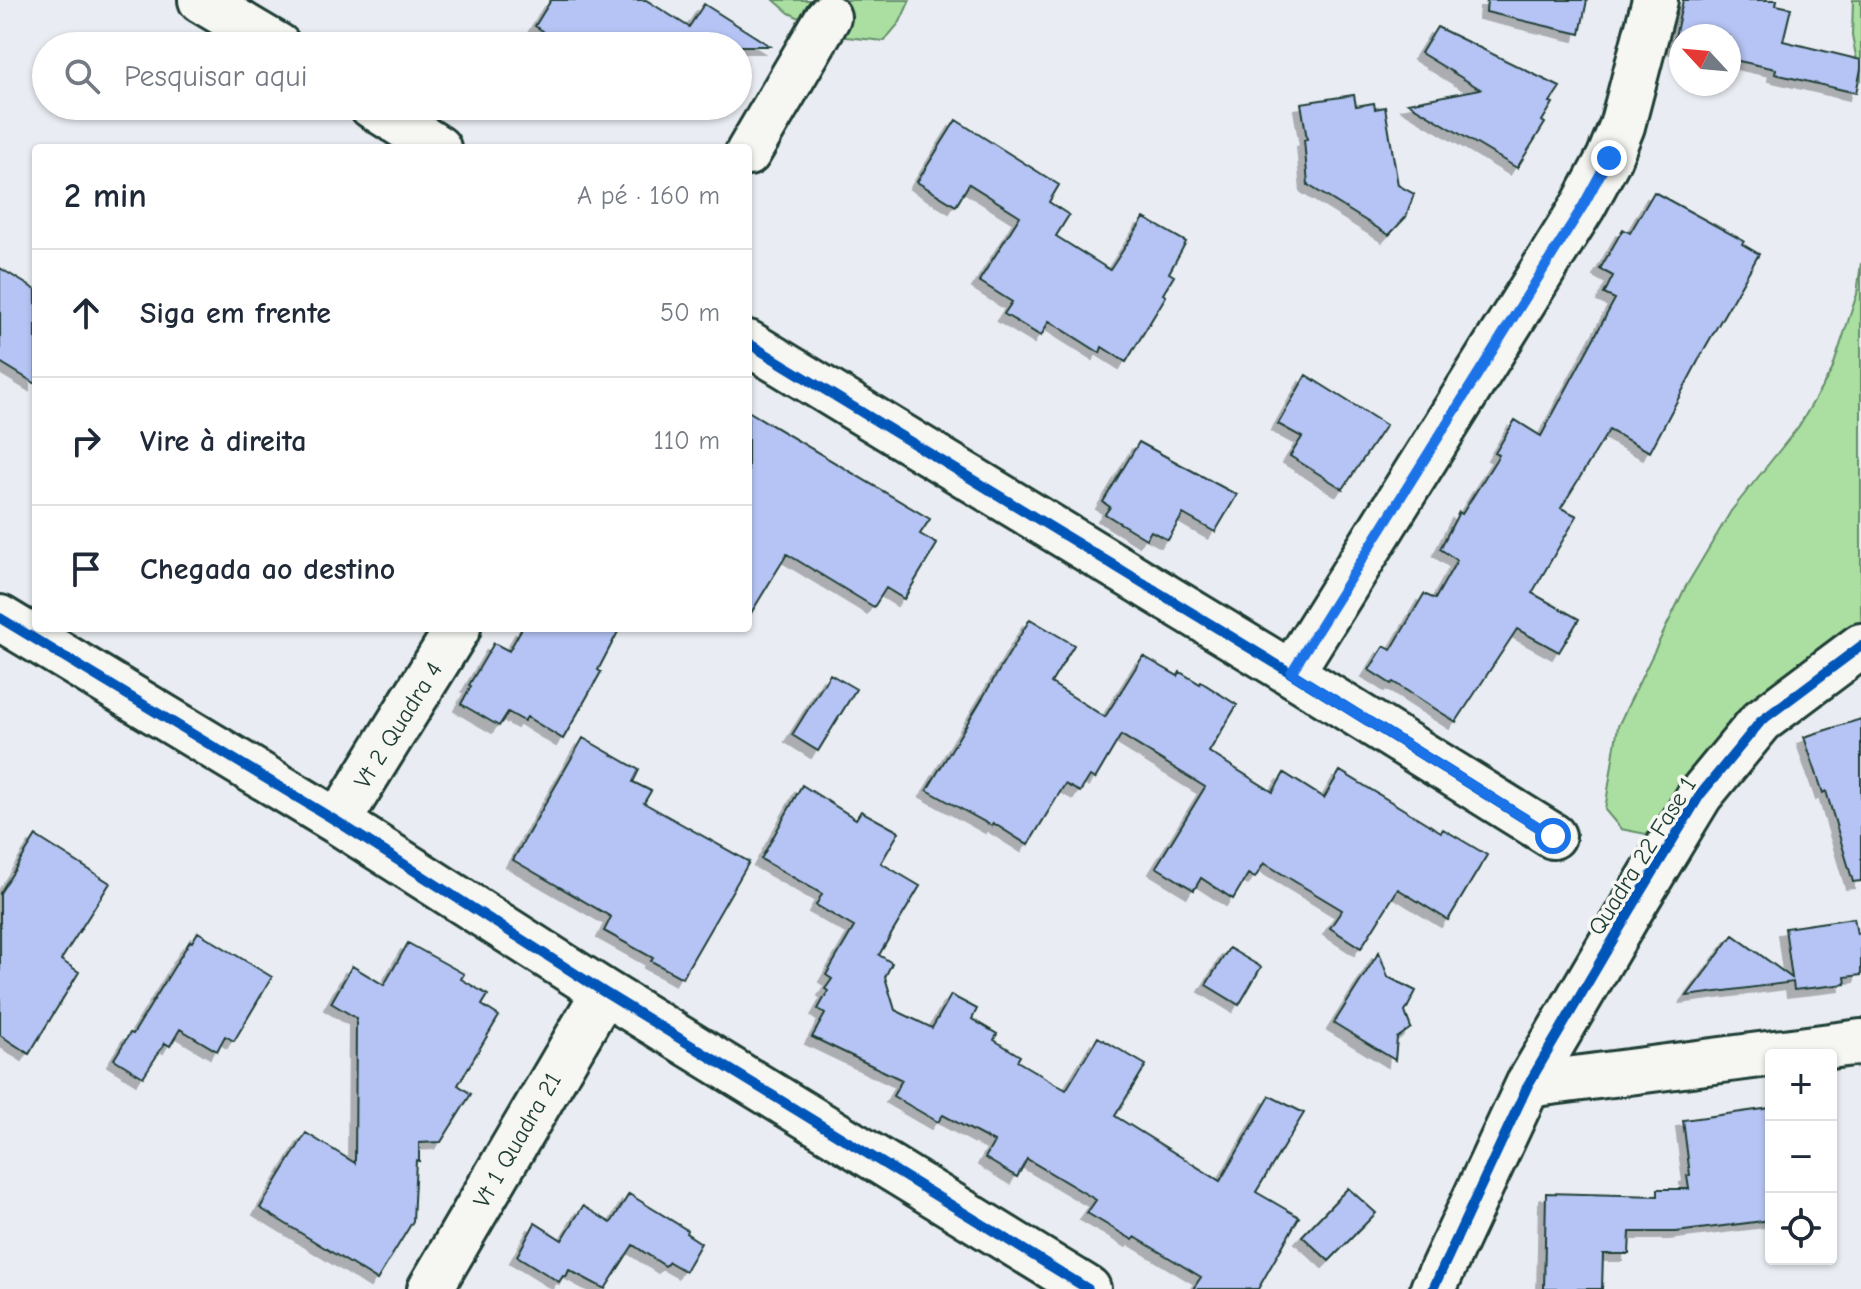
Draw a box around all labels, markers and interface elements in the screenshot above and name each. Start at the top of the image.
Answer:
north arrow [1669,24,1741,96]
search box [32,32,752,120]
icon: search [60,54,104,98]
text: Pesquisar aqui [124,59,307,94]
route end [1591,140,1627,176]
text: 2 min [64,176,147,216]
text: A pé · 160 m [577,181,720,211]
icon: ahead [64,291,108,335]
text: Siga em frente [140,296,331,331]
text: 50 m [660,298,720,328]
icon: right [64,419,108,463]
text: Vire à direita [140,424,306,459]
text: 110 m [653,426,720,456]
icon: arrive [64,547,108,591]
text: Chegada ao destino [140,552,395,587]
street label: Vt 2 Quadra 4 [348,657,448,793]
street label: Quadra 22 Fase 1 [1582,772,1702,940]
route start [1535,818,1571,854]
map controls [1765,1049,1837,1265]
button: + [1765,1049,1837,1121]
street label: Vt 1 Quadra 21 [467,1068,567,1212]
button: − [1765,1121,1837,1193]
button: locate [1765,1193,1837,1265]

